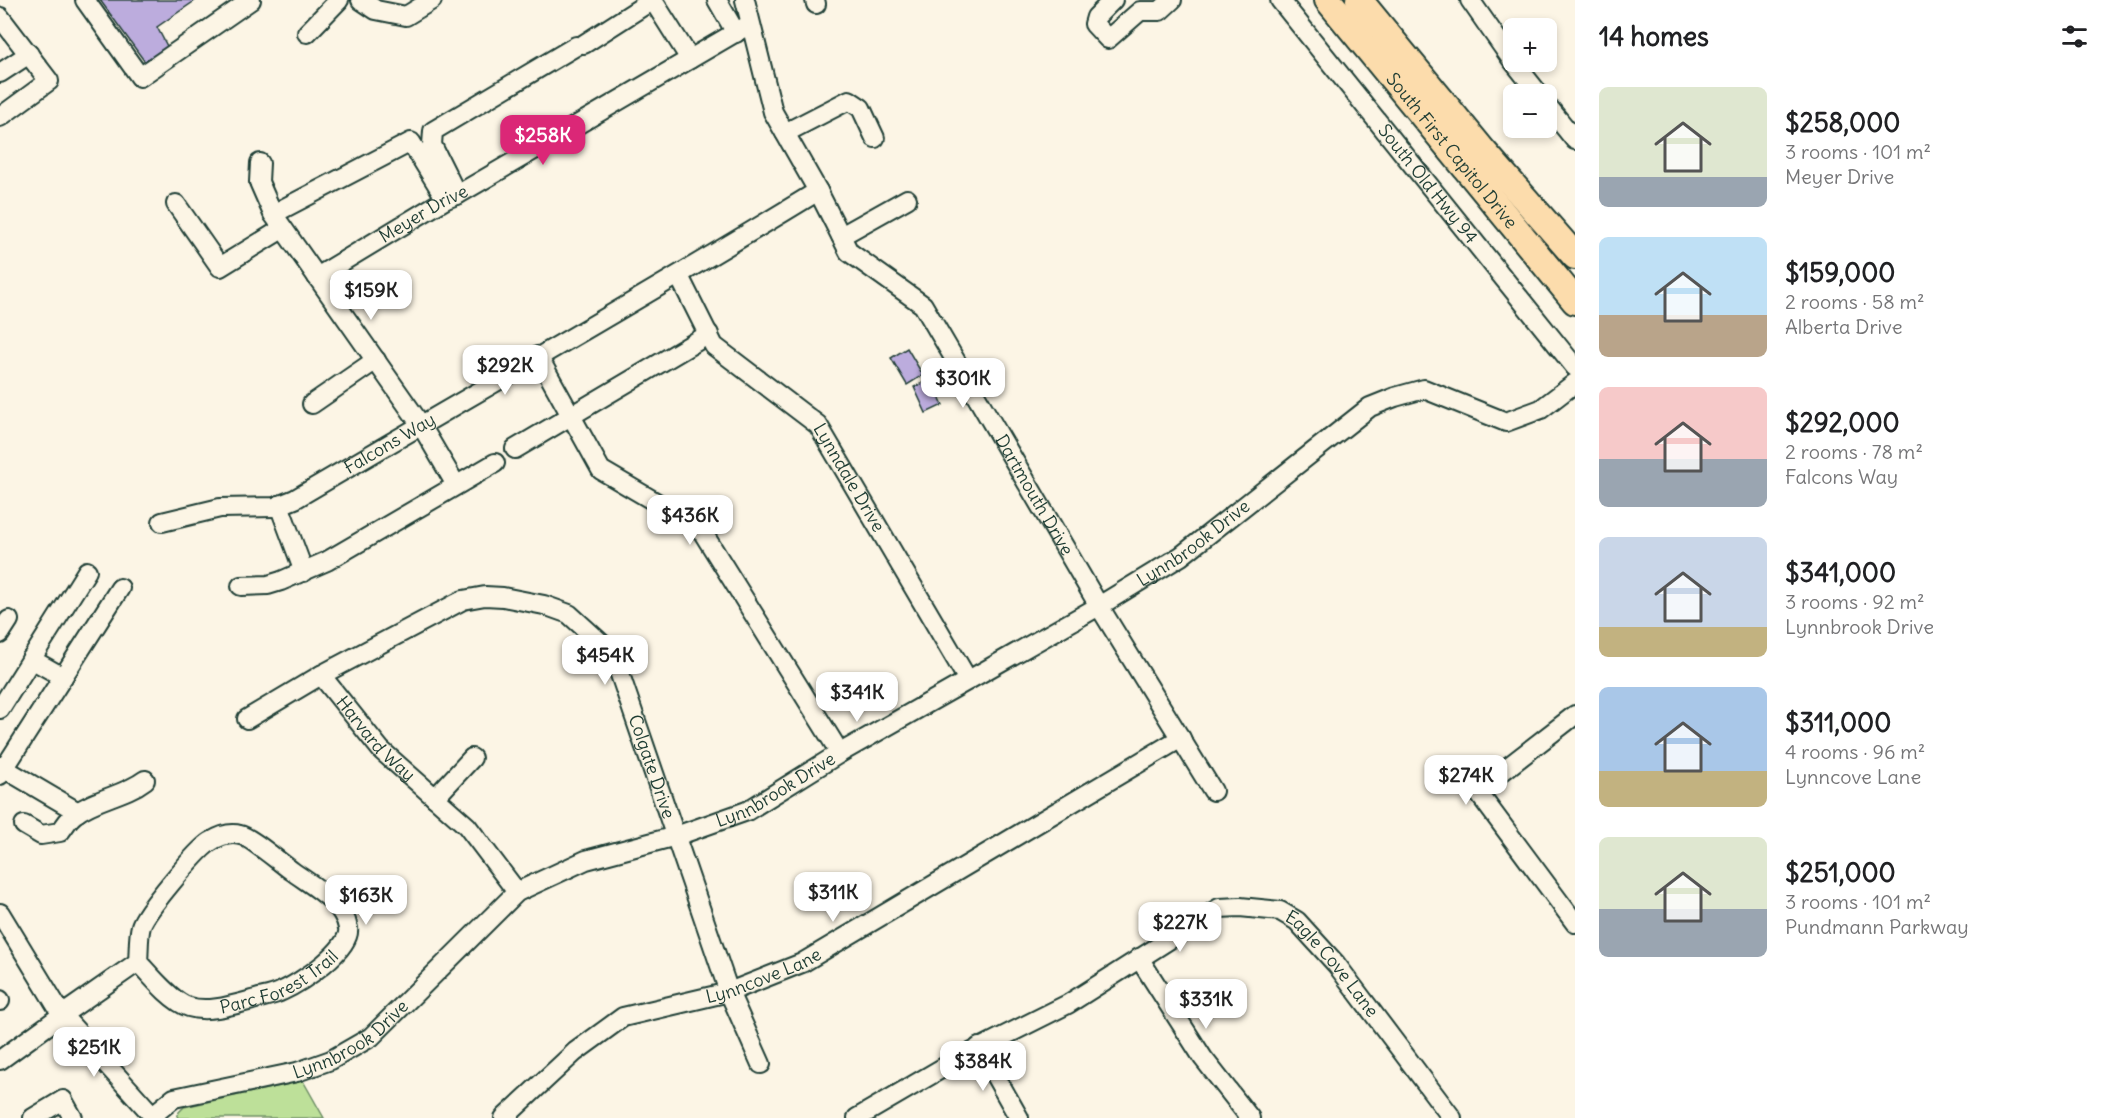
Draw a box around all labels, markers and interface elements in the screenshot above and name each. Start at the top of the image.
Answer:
map controls [1503,18,1557,138]
button: + [1503,18,1557,72]
text: 14 homes [1599,20,1709,53]
icon: filters [2058,20,2091,53]
street label: South First Capitol Drive [1381,68,1523,233]
button: − [1503,84,1557,138]
text: $258,000 [1785,106,1900,139]
icon: home [1647,111,1719,183]
pin: $258K [501,115,585,166]
street label: South Old Hwy 94 [1373,119,1483,248]
text: $258K [514,122,572,147]
text: 3 rooms · 101 m² [1785,139,1931,164]
text: Meyer Drive [1785,164,1894,189]
street label: Meyer Drive [375,179,472,248]
text: $159,000 [1785,256,1895,289]
icon: home [1647,261,1719,333]
pin: $159K [329,270,413,321]
text: $159K [344,277,398,302]
text: 2 rooms · 58 m² [1785,289,1925,314]
text: Alberta Drive [1785,314,1903,339]
pin: $292K [463,345,547,396]
text: $292K [477,352,533,377]
pin: $301K [921,358,1005,409]
text: $301K [935,365,991,390]
text: $292,000 [1785,406,1900,439]
street label: Falcons Way [340,408,439,479]
icon: home [1647,411,1719,483]
street label: Lynndale Drive [809,419,890,536]
street label: Dartmouth Drive [990,430,1079,559]
text: 2 rooms · 78 m² [1785,439,1923,464]
text: Falcons Way [1785,464,1898,489]
street label: Lynnbrook Drive [1132,494,1254,591]
pin: $436K [648,495,732,546]
text: $436K [661,502,719,527]
text: $341,000 [1785,556,1896,589]
icon: home [1647,561,1719,633]
text: 3 rooms · 92 m² [1785,589,1924,614]
text: Lynnbrook Drive [1785,614,1934,639]
pin: $454K [563,635,647,686]
text: $454K [576,642,634,667]
pin: $341K [815,672,899,723]
text: $341K [830,679,884,704]
street label: Harvard Way [331,691,420,786]
text: $311,000 [1785,706,1891,739]
street label: Colgate Drive [624,711,681,822]
icon: home [1647,711,1719,783]
text: 4 rooms · 96 m² [1785,739,1925,764]
street label: Lynnbrook Drive [713,747,839,832]
pin: $274K [1424,755,1508,806]
text: $274K [1438,762,1494,787]
text: Lynncove Lane [1785,764,1921,789]
text: $251,000 [1785,856,1896,889]
icon: home [1647,861,1719,933]
pin: $311K [791,872,875,923]
pin: $163K [324,875,408,926]
text: $311K [808,879,858,904]
text: $163K [339,882,393,907]
text: 3 rooms · 101 m² [1785,889,1931,914]
pin: $227K [1138,902,1222,953]
street label: Eagle Cove Lane [1282,905,1384,1022]
text: $227K [1152,909,1208,934]
text: Pundmann Parkway [1785,914,1969,939]
street label: Lynncove Lane [703,942,825,1008]
street label: Parc Forest Trail [218,945,343,1019]
pin: $331K [1164,979,1248,1030]
text: $331K [1179,986,1233,1011]
street label: Lynnbrook Drive [289,995,413,1084]
pin: $251K [52,1027,136,1078]
text: $251K [67,1034,121,1059]
pin: $384K [941,1041,1025,1092]
text: $384K [954,1048,1012,1073]

